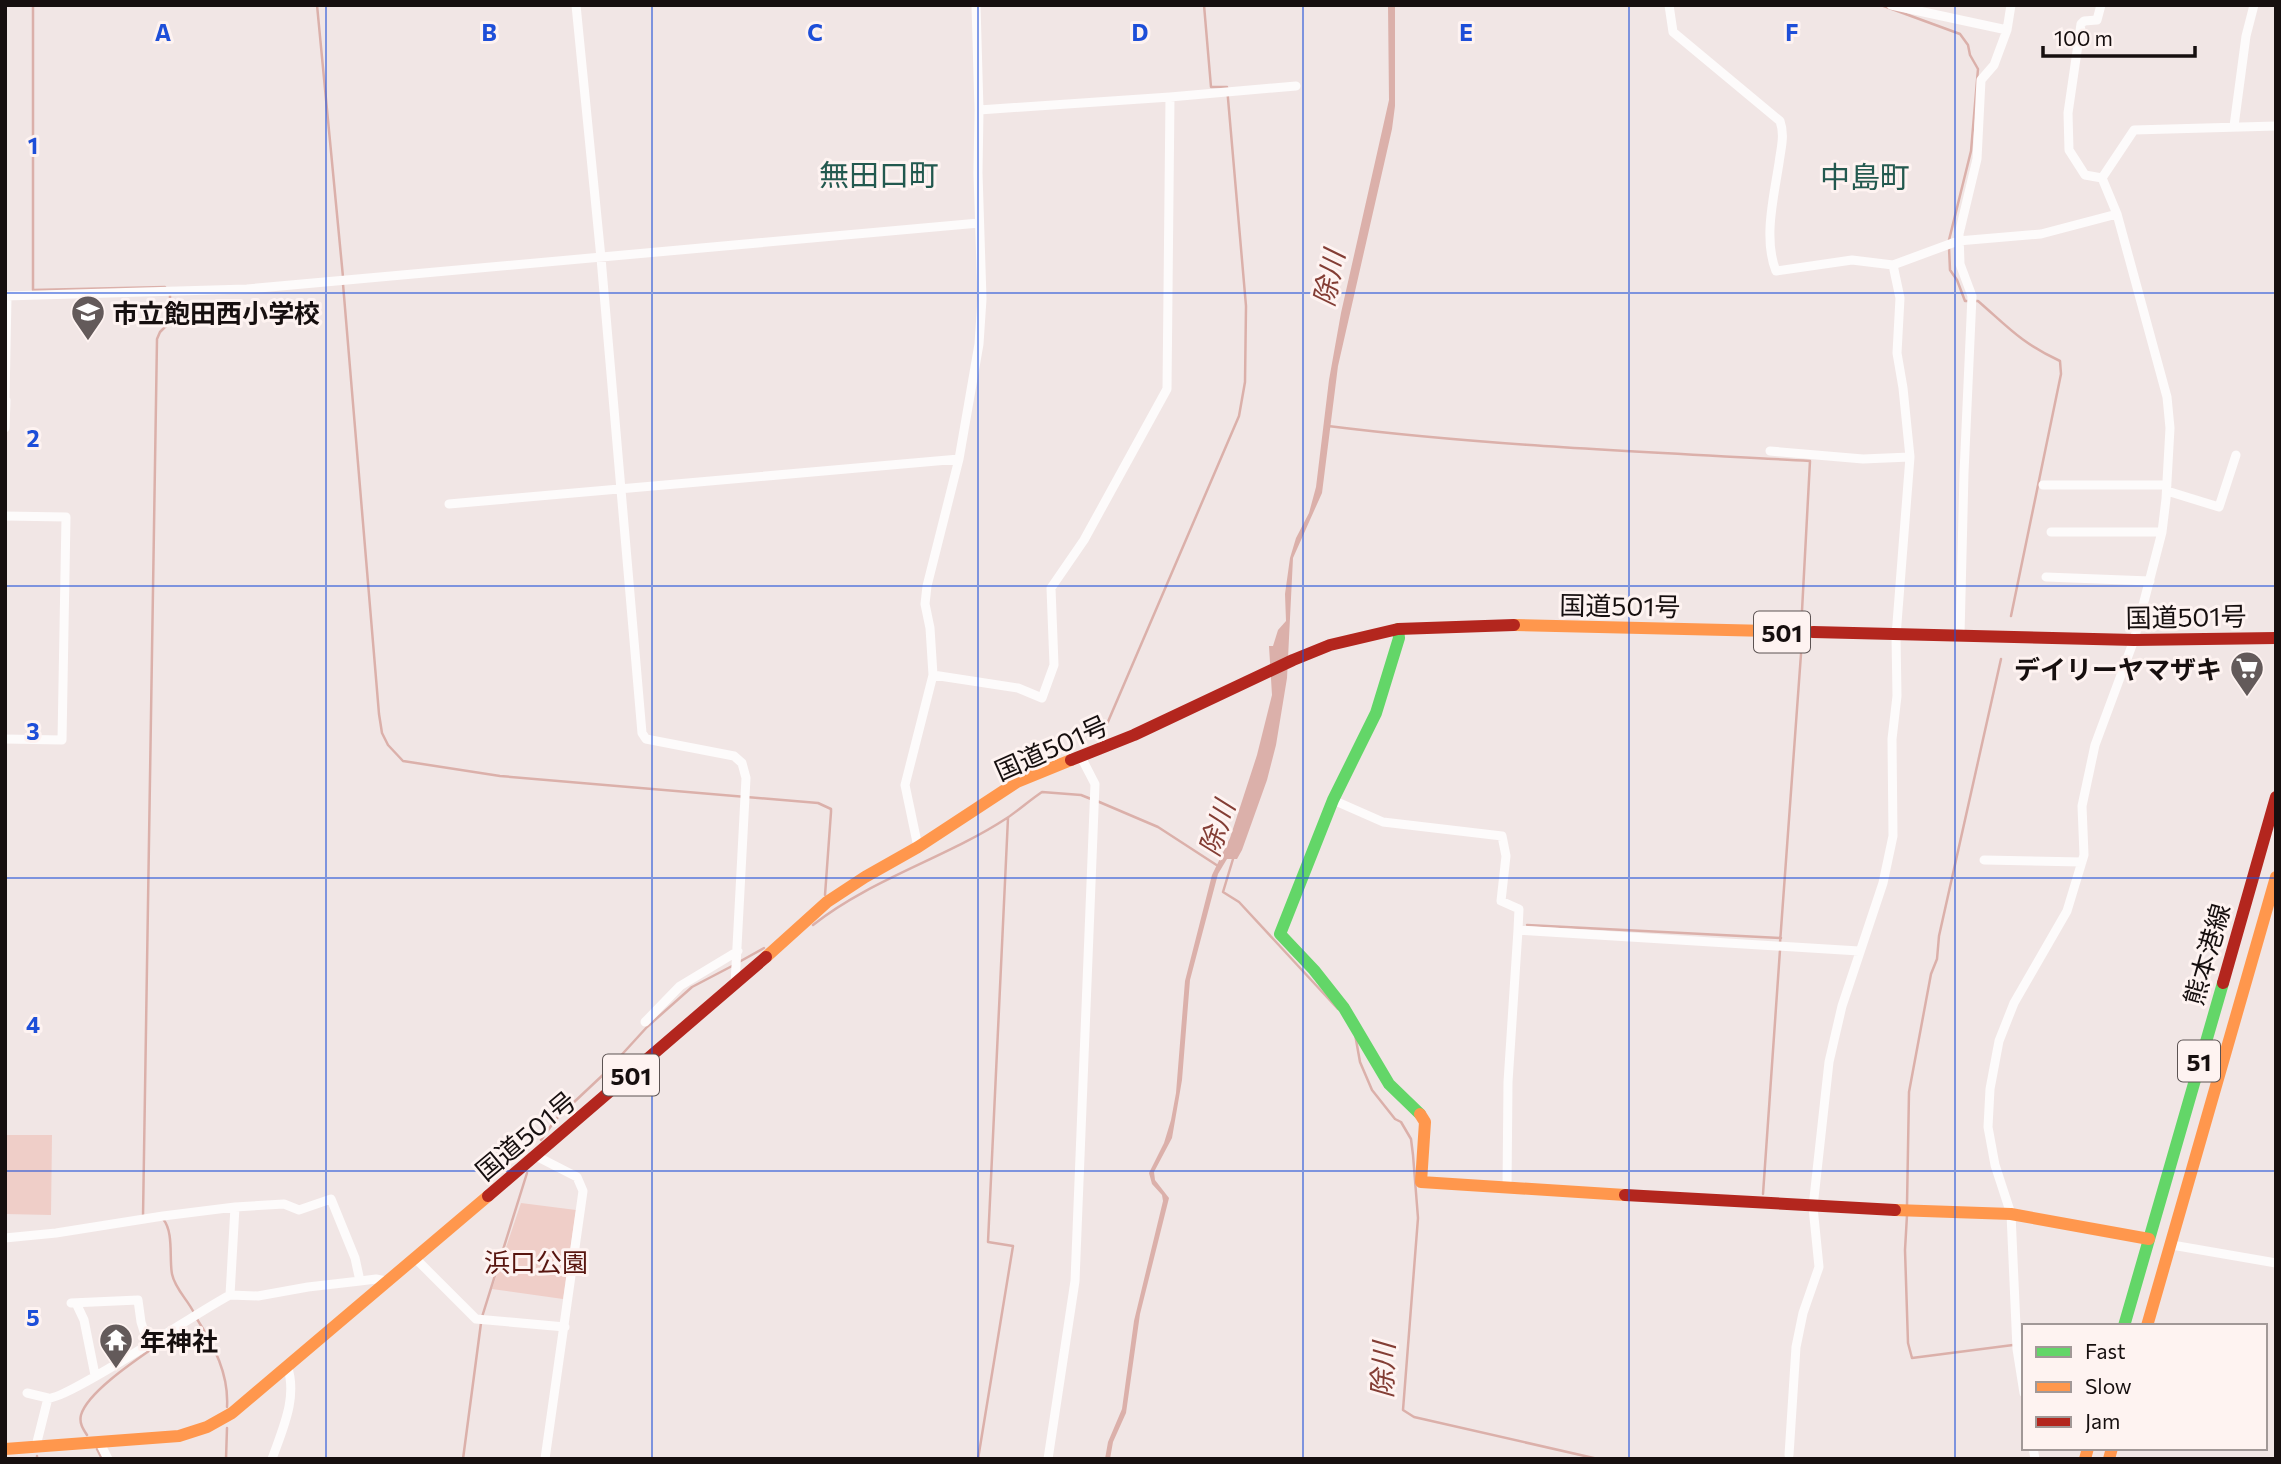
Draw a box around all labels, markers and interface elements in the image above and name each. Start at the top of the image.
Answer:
scale bar [2043,14,2195,58]
text: A [155,18,172,46]
text: B [481,18,497,46]
text: C [807,18,823,46]
text: D [1132,18,1149,46]
text: E [1459,18,1473,46]
text: F [1785,18,1799,46]
text: 100 m [2054,25,2113,50]
text: 1 [28,131,38,159]
district label: 無田口町 [819,155,939,192]
district label: 中島町 [1820,157,1910,194]
water label: 除川 [1306,244,1351,309]
school or university icon: 市立飽田西小学校 [69,293,107,342]
place label: 市立飽田西小学校 [112,297,320,328]
text: 2 [26,424,40,452]
street label: 国道501号 [1559,588,1681,622]
street label: 国道501号 [2125,599,2247,633]
road number: 501 [1754,612,1810,652]
supermarket icon: デイリーヤマザキ [2228,649,2266,698]
place label: デイリーヤマザキ [2014,653,2222,684]
street label: 国道501号 [989,708,1113,786]
text: 3 [26,717,40,745]
water label: 除川 [1191,793,1242,860]
street label: 熊本港線 [2177,900,2235,1008]
text: 4 [26,1010,40,1038]
road number: 51 [2178,1041,2220,1082]
road number: 501 [603,1055,659,1096]
street label: 国道501号 [469,1084,581,1186]
park label: 浜口公園 [484,1246,588,1277]
text: 5 [26,1303,40,1331]
temple icon: 年神社 [97,1321,135,1370]
legend [2022,1324,2267,1450]
place label: 年神社 [140,1325,218,1356]
water label: 除川 [1364,1338,1400,1399]
text: Fast [2085,1338,2126,1363]
text: Slow [2085,1373,2132,1398]
text: Jam [2085,1408,2120,1433]

